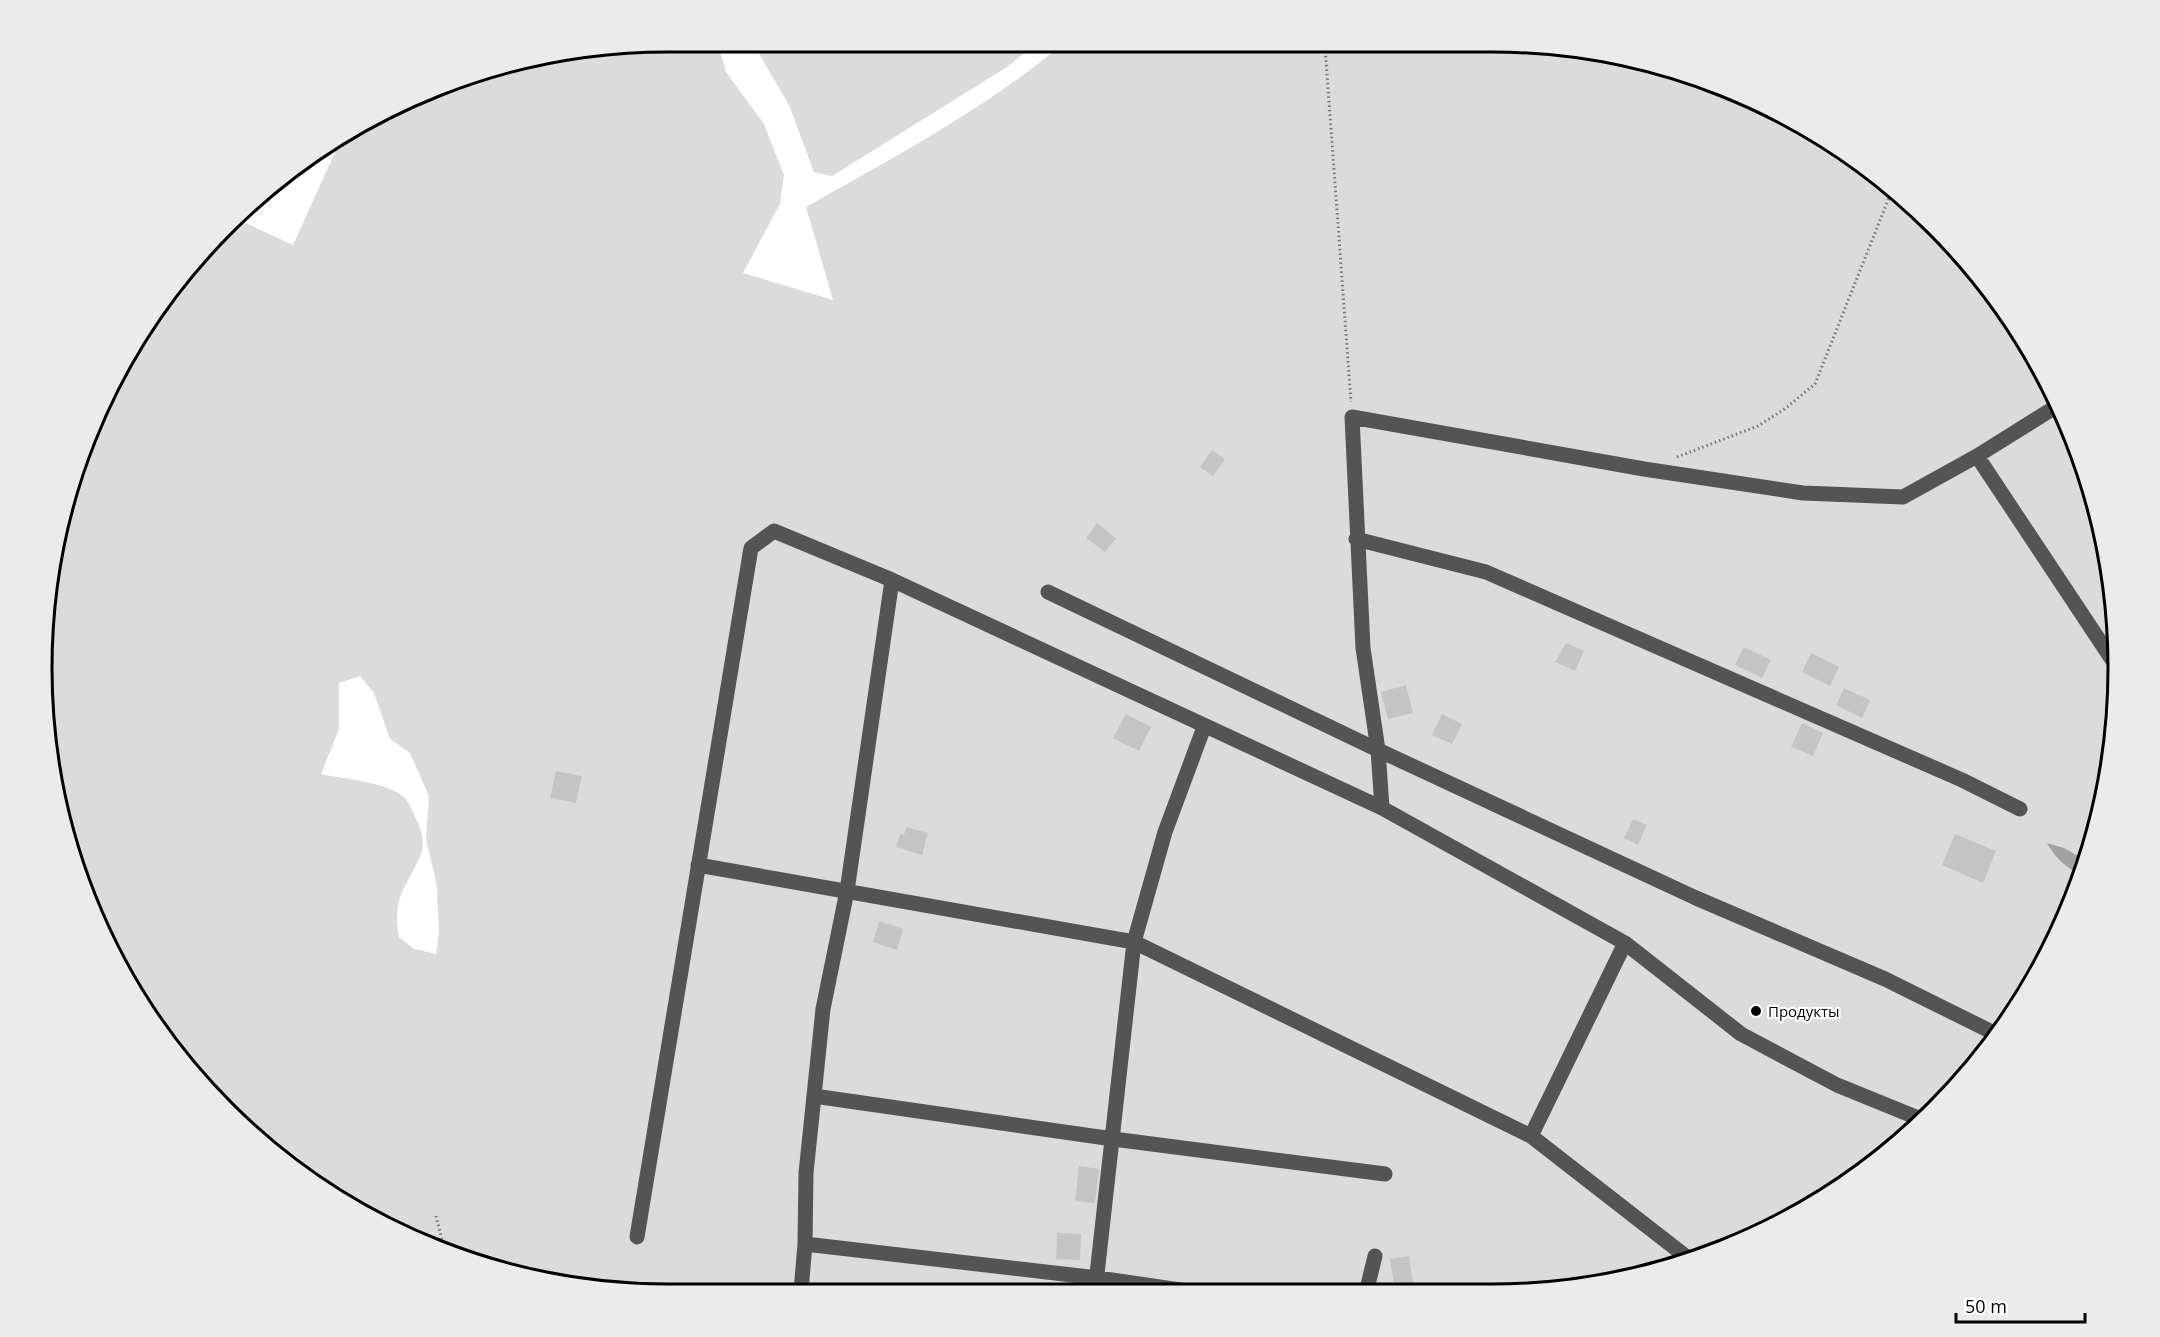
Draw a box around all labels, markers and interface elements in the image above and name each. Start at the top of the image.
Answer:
place label: Продукты [1768,1001,1840,1021]
marker: Продукты [1749,1004,1763,1018]
scale bar [1956,1286,2085,1324]
text: 50 m [1965,1294,2007,1318]

